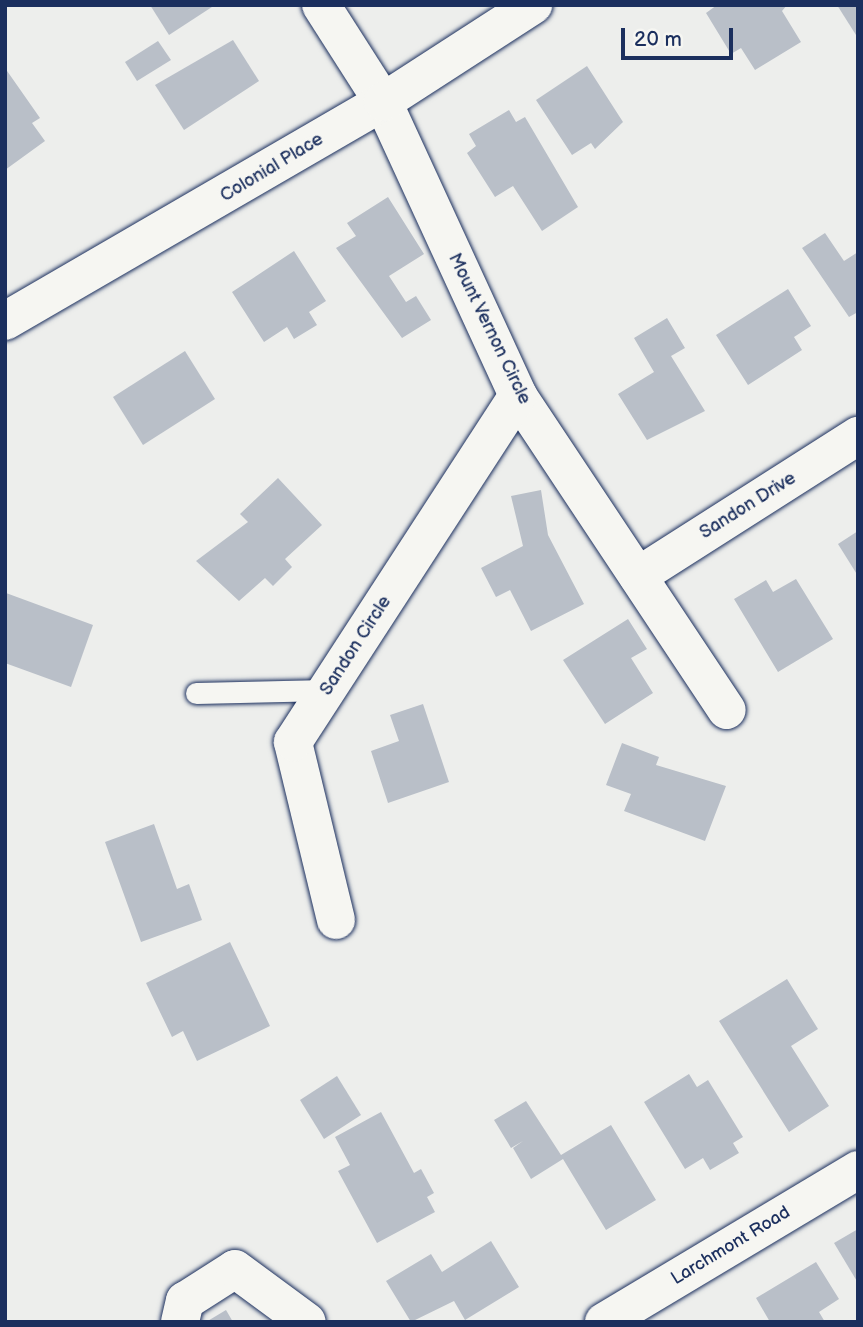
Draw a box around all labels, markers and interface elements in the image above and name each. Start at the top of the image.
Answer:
scale bar [625,14,737,58]
text: 20 m [634,27,682,52]
street label: Colonial Place [217,129,327,207]
street label: Mount Vernon Circle [443,250,535,408]
street label: Sandon Drive [696,468,800,544]
street label: Sandon Circle [316,592,396,700]
street label: Larchmont Road [668,1202,794,1290]

